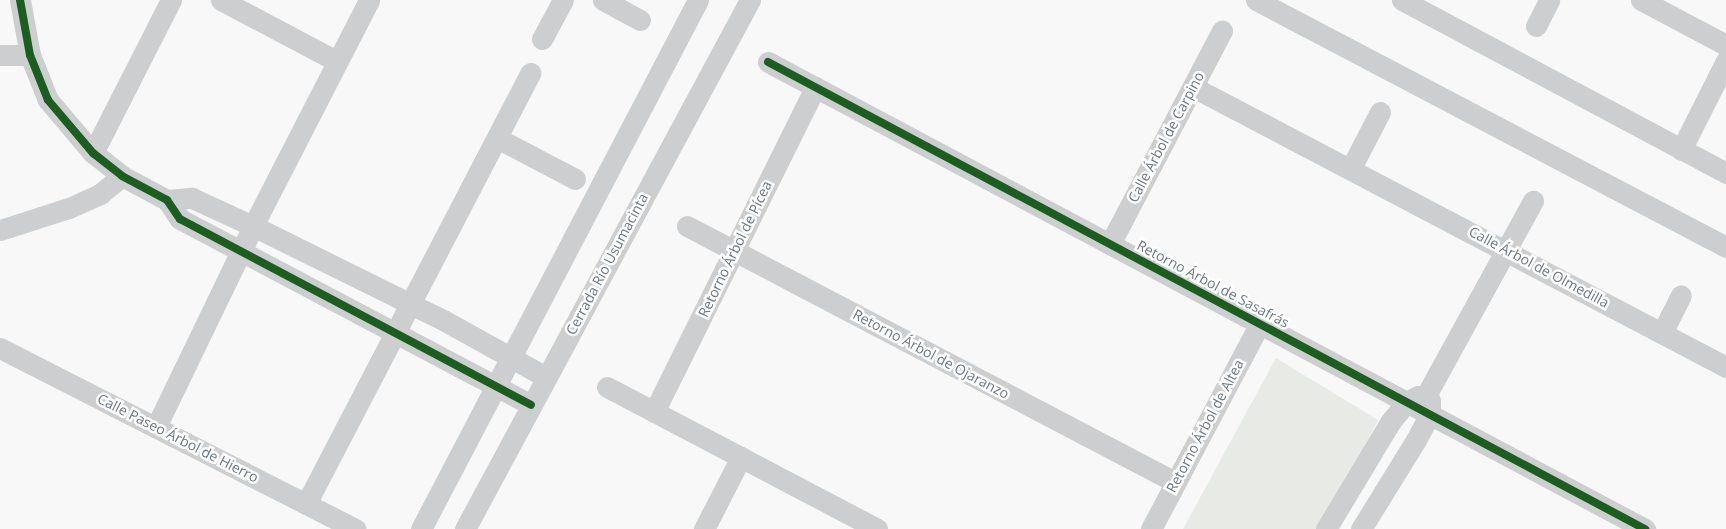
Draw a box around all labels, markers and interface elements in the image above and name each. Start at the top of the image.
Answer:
street label: Calle Árbol de Carpino [1124,69,1208,205]
street label: Retorno Árbol de Pícea [695,178,775,320]
street label: Cerrada Río Usumacinta [563,190,651,338]
street label: Calle Árbol de Olmedilla [1466,223,1612,311]
street label: Retorno Árbol de Sasafrás [1134,237,1292,331]
street label: Retorno Árbol de Ojaranzo [850,306,1012,402]
street label: Retorno Árbol de Altea [1163,357,1247,495]
street label: Calle Paseo Árbol de Hierro [95,390,261,486]

